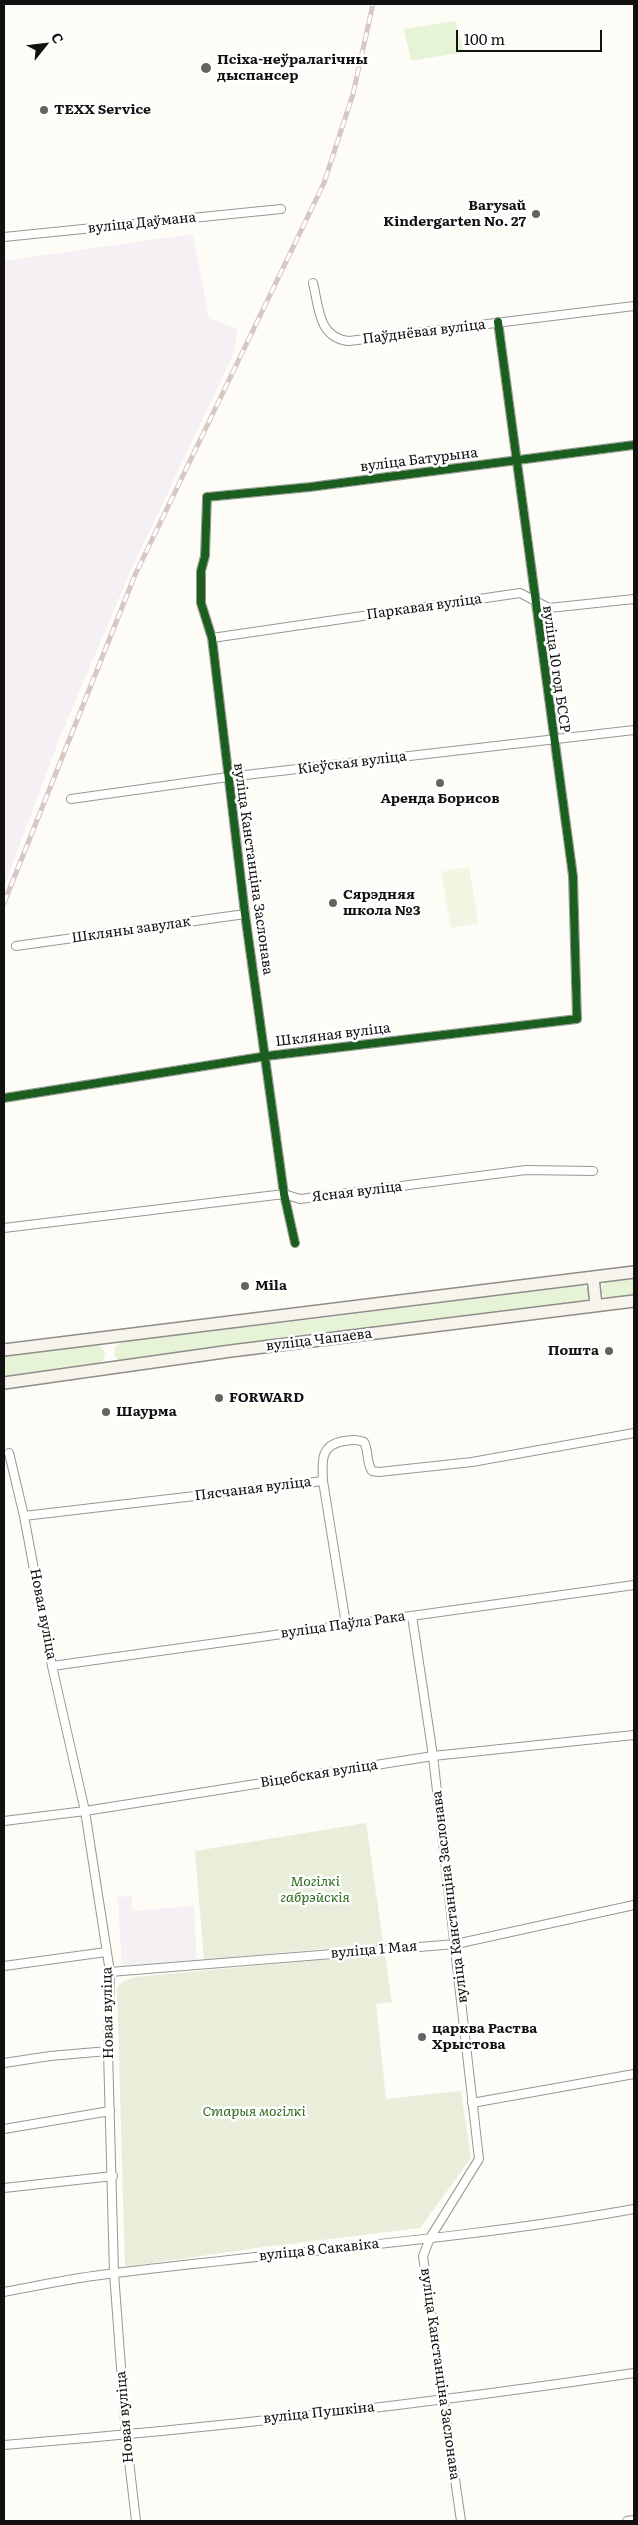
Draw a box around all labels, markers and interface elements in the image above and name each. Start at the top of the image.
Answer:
north arrow [20,20,70,70]
scale bar [458,20,604,52]
text: 100 m [464,27,505,50]
text: С [47,29,69,47]
place label: Псіха-неўралагічны дыспансер [217,52,368,84]
marker: Псіха-неўралагічны дыспансер [199,61,213,75]
place label: TEXX Service [54,102,151,118]
marker: TEXX Service [38,104,50,116]
place label: Barysaŭ Kindergarten No. 27 [383,198,526,230]
marker: Barysaŭ Kindergarten No. 27 [530,208,542,220]
street label: вуліца Даўмана [87,209,197,237]
street label: Паўднёвая вуліца [361,316,487,348]
street label: вуліца Батурына [359,444,479,476]
street label: Паркавая вуліца [365,591,483,623]
street label: вуліца 10 год БССР [539,604,573,734]
street label: Кіеўская вуліца [297,748,407,778]
street label: вуліца Канстанціна Заслонава [230,762,276,976]
marker: Аренда Борисов [434,777,446,789]
place label: Аренда Борисов [380,791,500,807]
place label: Сярэдняя школа №3 [343,887,420,920]
marker: Сярэдняя школа №3 [327,897,339,909]
street label: Шкляны завулак [71,913,191,947]
street label: Шкляная вуліца [275,1020,391,1050]
street label: Ясная вуліца [311,1178,403,1206]
place label: Mila [255,1278,287,1294]
marker: Mila [239,1280,251,1292]
street label: вуліца Чапаева [265,1325,373,1355]
place label: Пошта [548,1343,599,1359]
marker: Пошта [603,1345,615,1357]
place label: FORWARD [229,1390,304,1406]
marker: FORWARD [213,1392,225,1404]
place label: Шаурма [116,1404,177,1420]
marker: Шаурма [100,1406,112,1418]
street label: Пясчаная вуліца [194,1474,312,1504]
street label: Новая вуліца [26,1567,60,1661]
street label: вуліца Паўла Рака [280,1608,406,1642]
street label: Віцебская вуліца [259,1756,379,1792]
street label: вуліца Канстанціна Заслонава [429,1790,471,2004]
park label: Могілкі габрэйскія [280,1874,350,1906]
street label: вуліца 1 Мая [330,1938,418,1962]
street label: Новая вуліца [99,1967,117,2059]
place label: царква Раства Хрыстова [432,2021,537,2054]
marker: царква Раства Хрыстова [416,2031,428,2043]
park label: Старыя могілкі [202,2104,306,2120]
street label: вуліца 8 Сакавіка [258,2235,380,2265]
street label: вуліца Канстанціна Заслонава [417,2267,463,2481]
street label: Новая вуліца [113,2370,137,2464]
street label: вуліца Пушкіна [263,2399,375,2427]

